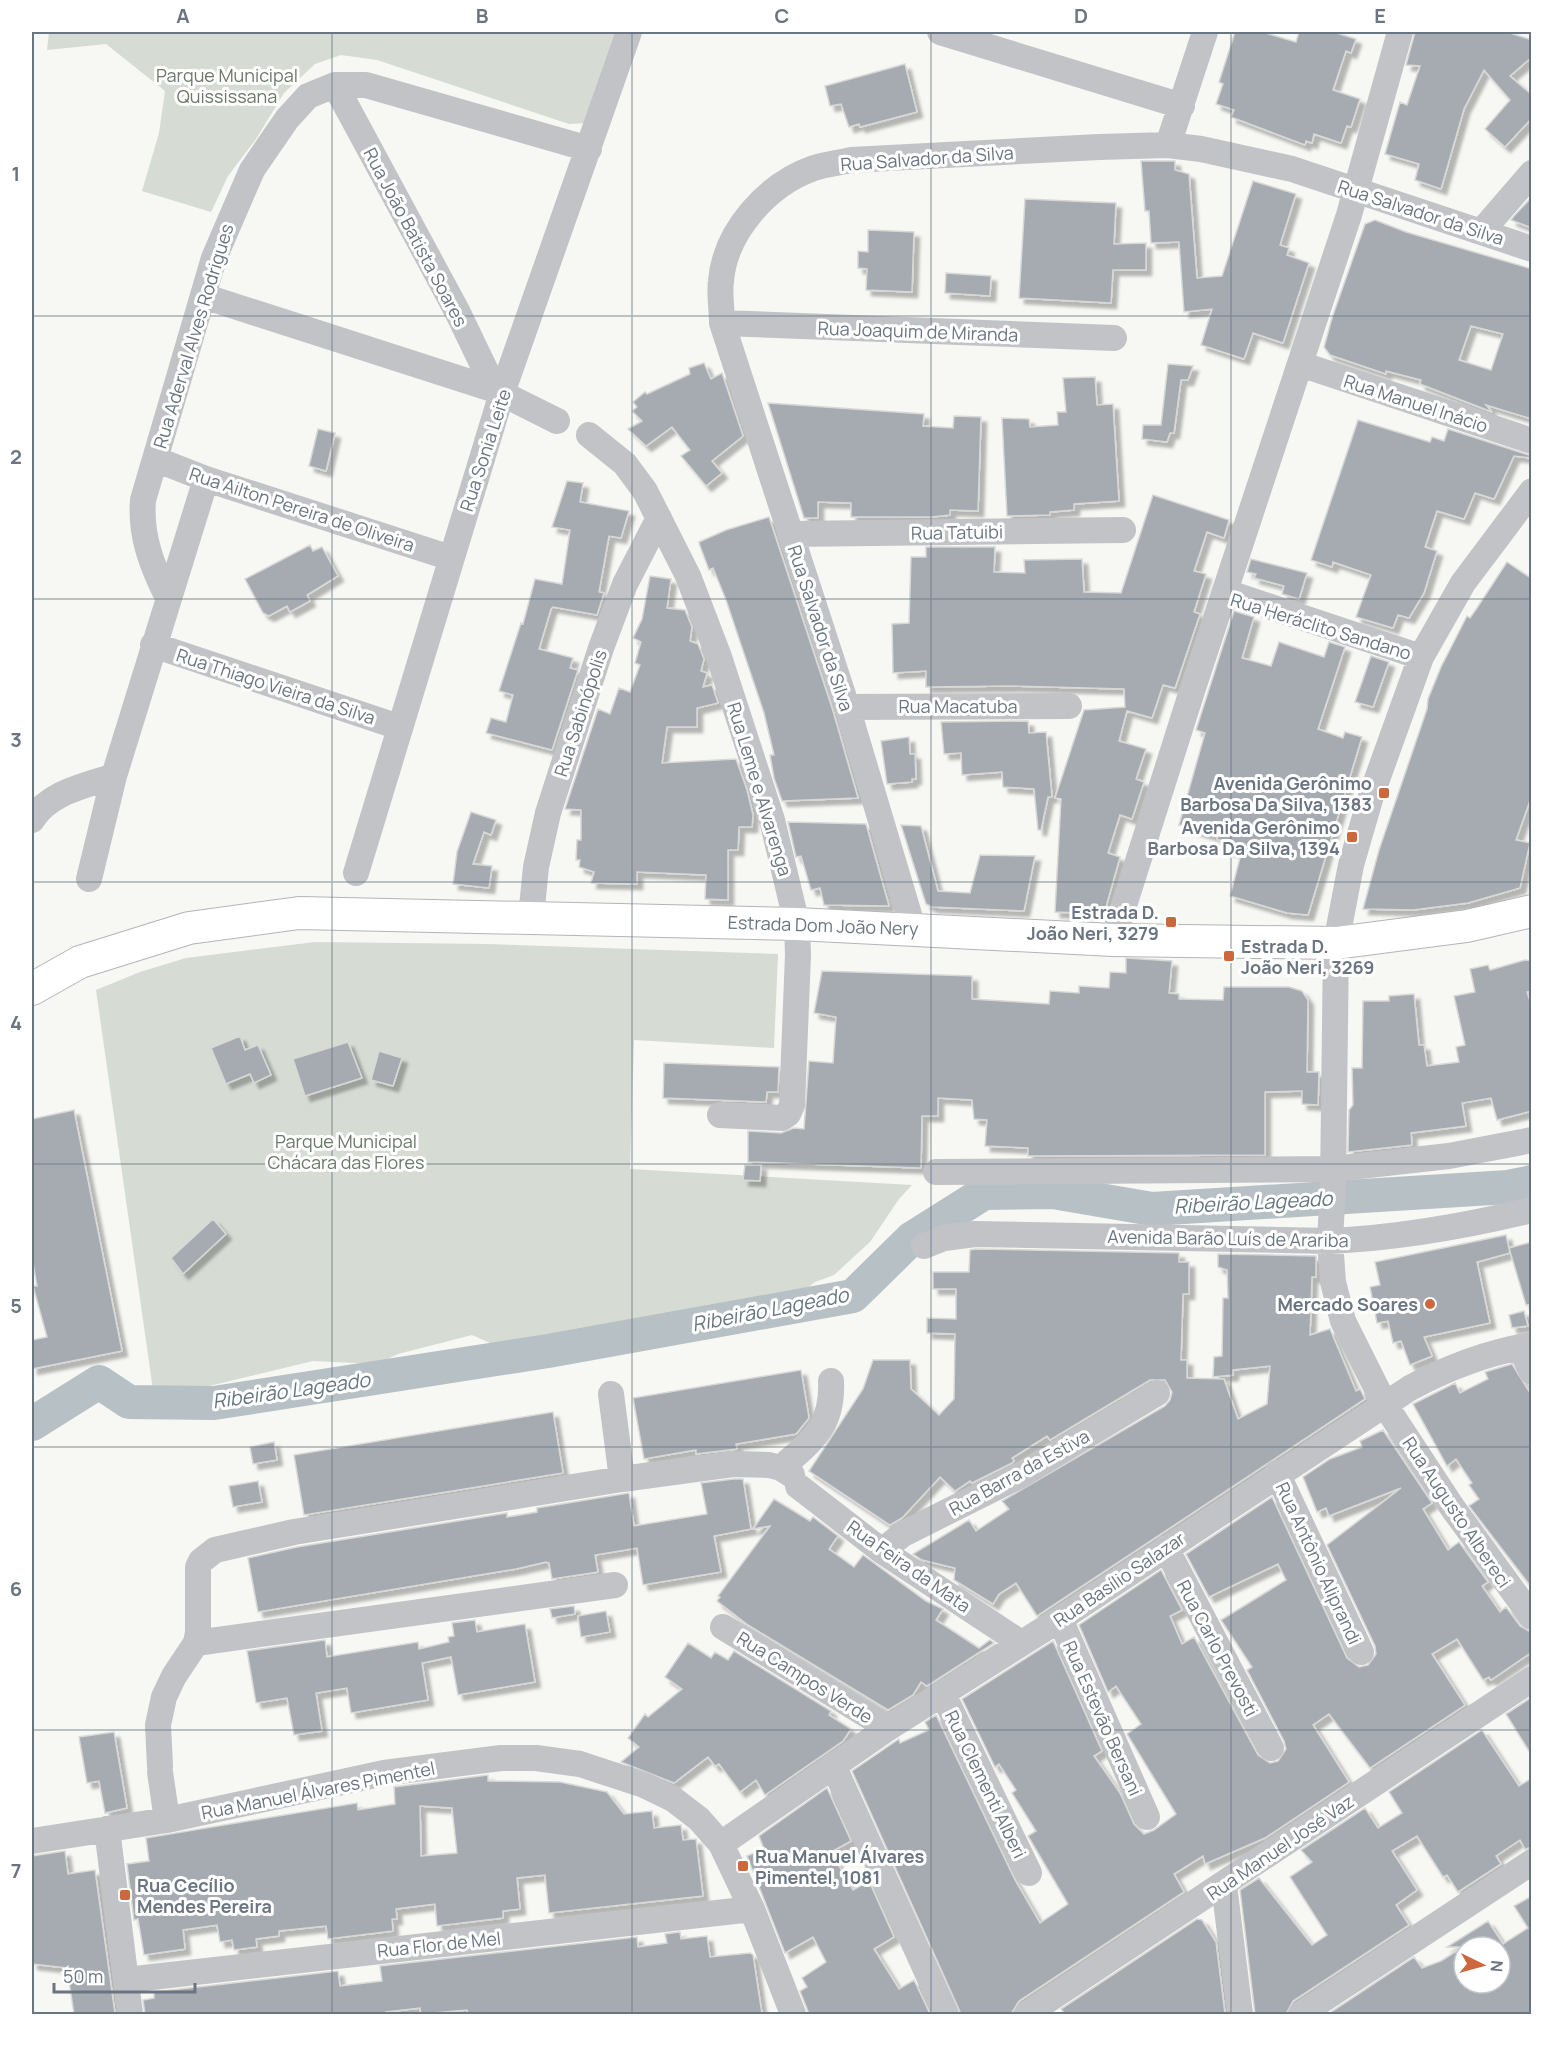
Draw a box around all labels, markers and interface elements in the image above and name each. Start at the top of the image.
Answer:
text: A [176,2,190,29]
text: B [476,2,489,29]
text: C [775,2,789,29]
text: D [1074,2,1088,29]
text: E [1374,2,1386,29]
park label: Parque Municipal Quississana [156,63,298,108]
street label: Rua Salvador da Silva [840,140,1014,176]
street label: Rua João Batista Soares [359,143,473,331]
text: 1 [12,160,20,187]
street label: Rua Salvador da Silva [1335,174,1507,250]
street label: Rua Aderval Alves Rodrigues [147,221,239,451]
street label: Rua Joaquim de Miranda [817,316,1019,346]
street label: Rua Manuel Inácio [1341,368,1491,438]
street label: Rua Sonia Leite [454,386,516,514]
text: 2 [10,443,22,470]
street label: Rua Ailton Pereira de Oliveira [186,461,418,557]
street label: Rua Tatuibi [911,519,1003,545]
street label: Rua Salvador da Silva [783,542,859,714]
street label: Rua Heráclito Sandano [1228,587,1414,665]
street label: Rua Thiago Vieira da Silva [174,642,378,730]
street label: Rua Sabinópolis [548,646,612,780]
street label: Rua Macatuba [898,694,1018,718]
street label: Rua Leme e Alvarenga [722,699,798,879]
text: 3 [10,726,22,753]
place label: Avenida Gerônimo Barbosa Da Silva, 1383 [1180,771,1372,816]
marker: Avenida Gerônimo Barbosa Da Silva, 1383 [1377,786,1391,800]
place label: Avenida Gerônimo Barbosa Da Silva, 1394 [1148,815,1340,860]
marker: Avenida Gerônimo Barbosa Da Silva, 1394 [1345,830,1359,844]
place label: Estrada D. João Neri, 3279 [1027,900,1159,945]
street label: Estrada Dom João Nery [727,910,919,940]
marker: Estrada D. João Neri, 3279 [1164,915,1178,929]
place label: Estrada D. João Neri, 3269 [1241,934,1374,979]
marker: Estrada D. João Neri, 3269 [1222,949,1236,963]
text: 4 [10,1009,22,1036]
park label: Parque Municipal Chácara das Flores [267,1129,425,1174]
water label: Ribeirão Lageado [1173,1184,1334,1220]
street label: Avenida Barão Luís de Arariba [1107,1224,1349,1252]
water label: Ribeirão Lageado [690,1280,852,1337]
text: 5 [10,1292,22,1319]
place label: Mercado Soares [1277,1292,1418,1316]
marker: Mercado Soares [1423,1297,1437,1311]
water label: Ribeirão Lageado [211,1365,373,1414]
street label: Rua Barra da Estiva [945,1423,1093,1521]
street label: Rua Augusto Albereci [1398,1432,1516,1592]
street label: Rua Antônio Aliprandi [1271,1478,1367,1648]
street label: Rua Feira da Mata [843,1514,975,1618]
street label: Rua Basílio Salazar [1049,1526,1190,1632]
text: 6 [10,1575,22,1602]
street label: Rua Carlo Prevosti [1172,1576,1264,1720]
street label: Rua Campos Verde [733,1626,877,1728]
street label: Rua Estevão Bersani [1058,1637,1148,1799]
street label: Rua Clementi Alberi [940,1706,1032,1862]
street label: Rua Manuel Álvares Pimentel [199,1756,437,1824]
street label: Rua Manuel José Vaz [1202,1789,1358,1905]
place label: Rua Manuel Álvares Pimentel, 1081 [755,1844,925,1889]
text: 7 [11,1857,21,1884]
marker: Rua Manuel Álvares Pimentel, 1081 [736,1859,750,1873]
place label: Rua Cecílio Mendes Pereira [137,1873,272,1918]
marker: Rua Cecílio Mendes Pereira [118,1888,132,1902]
street label: Rua Flor de Mel [376,1926,502,1962]
north arrow [1452,1935,1512,1995]
scale bar [54,1956,195,1994]
text: N [1485,1960,1508,1973]
text: 50 m [63,1964,103,1988]

